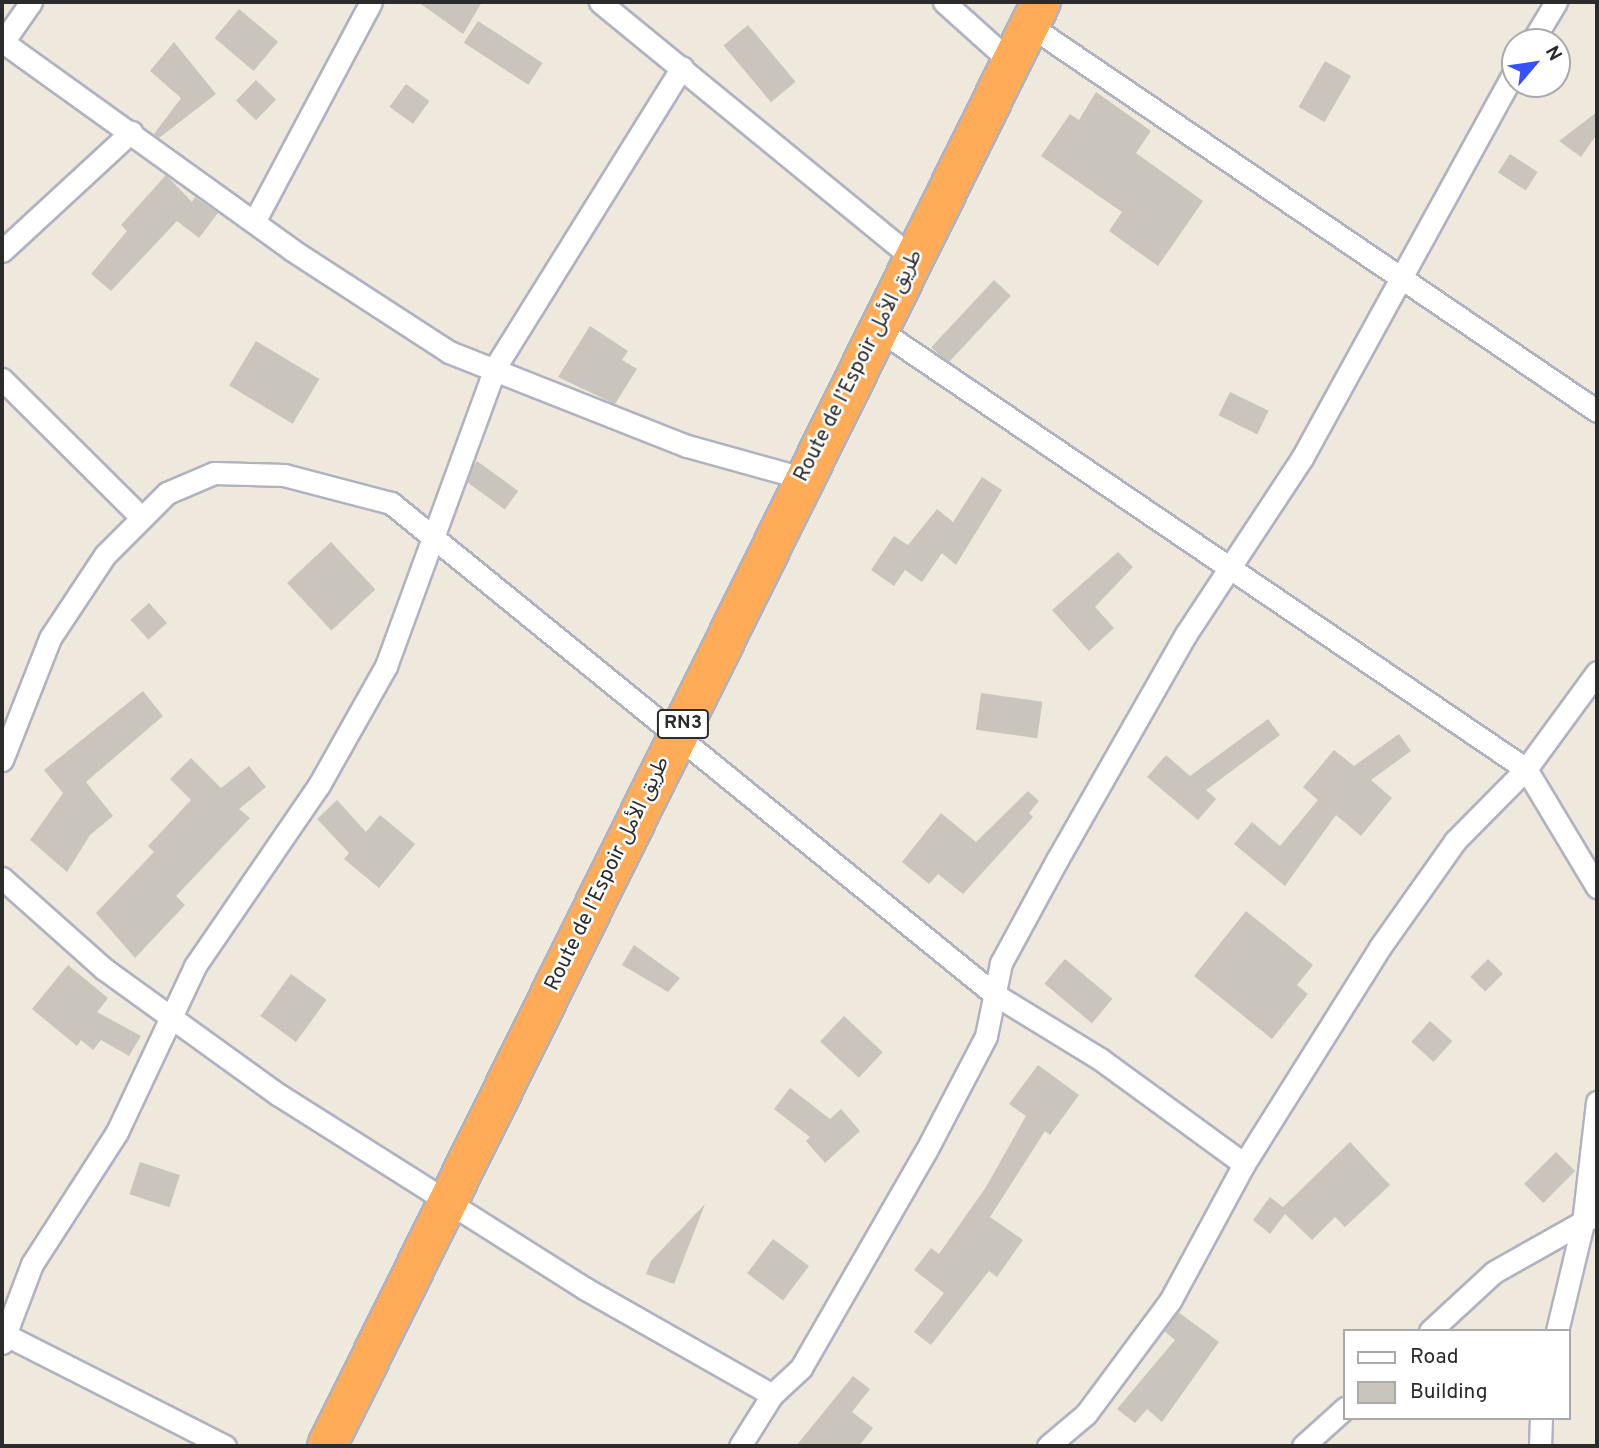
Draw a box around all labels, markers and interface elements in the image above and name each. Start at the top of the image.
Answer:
north arrow [1501,28,1571,98]
text: N [1539,42,1566,66]
street label: Route de l’Espoir طريق الأمل [789,246,929,486]
road number: RN3 [657,708,709,740]
street label: Route de l’Espoir طريق الأمل [540,753,676,995]
legend [1344,1329,1571,1420]
text: Road [1410,1344,1459,1371]
text: Building [1410,1379,1488,1406]

